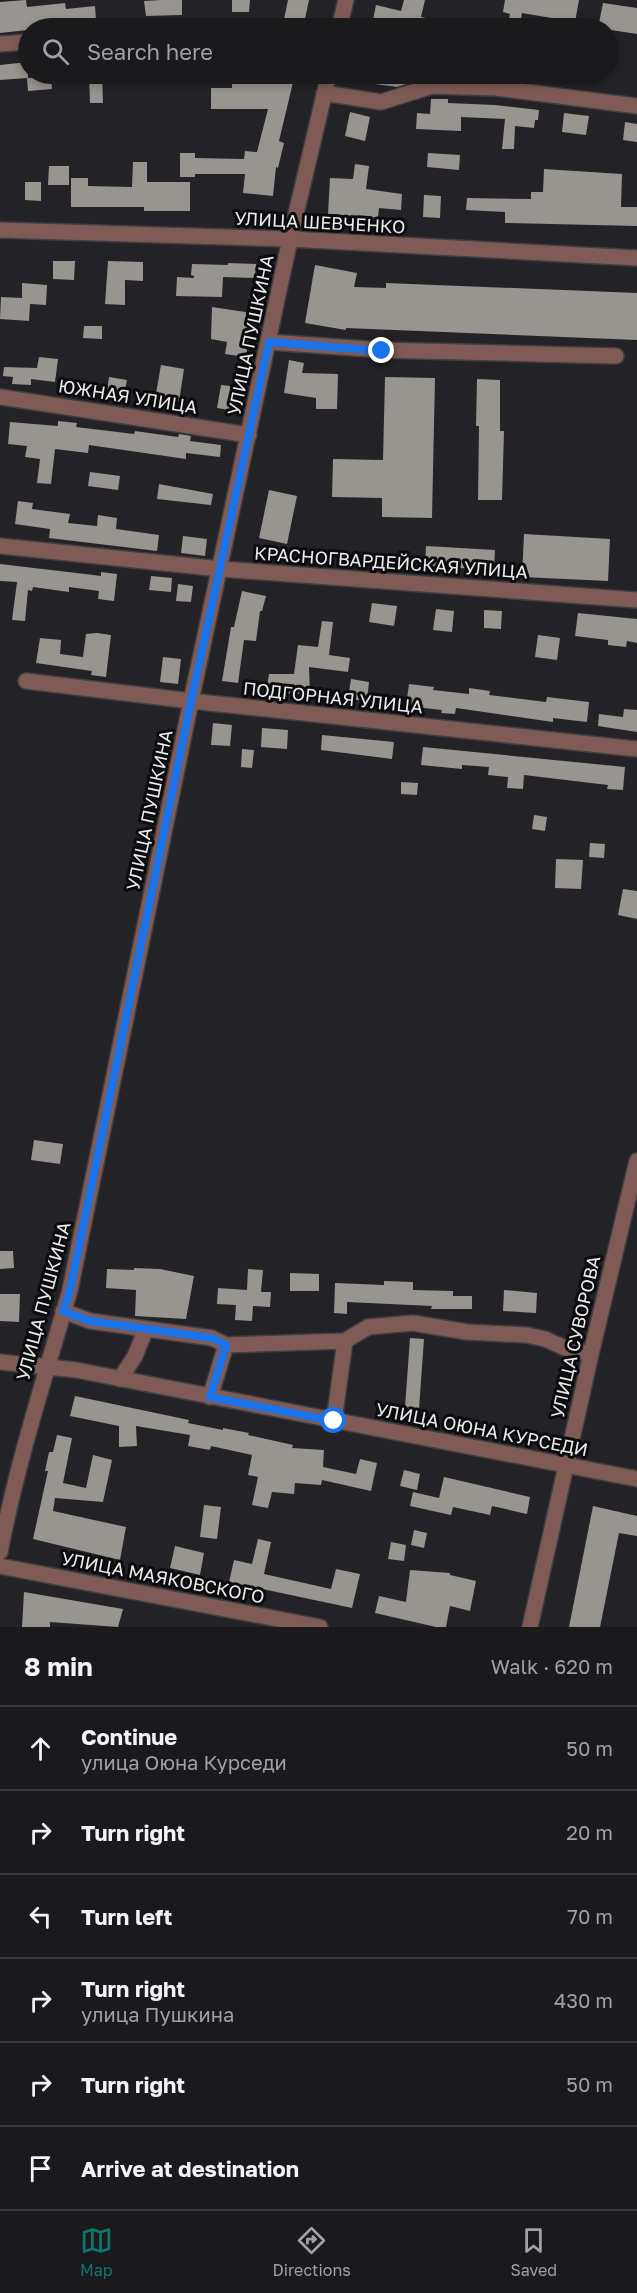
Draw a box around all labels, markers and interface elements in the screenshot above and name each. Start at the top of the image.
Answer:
search box [18,18,619,84]
icon: search [39,35,72,68]
text: Search here [87,38,213,65]
street label: УЛИЦА ШЕВЧЕНКО [234,207,406,237]
street label: УЛИЦА ПУШКИНА [222,253,278,417]
route end [368,337,394,363]
street label: ЮЖНАЯ УЛИЦА [57,374,199,418]
street label: КРАСНОГВАРДЕЙСКАЯ УЛИЦА [253,541,529,583]
street label: ПОДГОРНАЯ УЛИЦА [242,677,424,717]
street label: УЛИЦА ПУШКИНА [121,728,177,892]
street label: УЛИЦА ПУШКИНА [11,1219,75,1383]
street label: УЛИЦА СУВОРОВА [546,1254,604,1420]
street label: УЛИЦА ОЮНА КУРСЕДИ [374,1398,590,1460]
route start [320,1407,346,1433]
street label: УЛИЦА МАЯКОВСКОГО [60,1546,266,1608]
text: 8 min [24,1651,93,1682]
text: Walk · 620 m [491,1654,613,1678]
text: Continue [81,1723,177,1750]
icon: ahead [24,1732,57,1765]
text: 50 m [566,1736,613,1760]
text: улица Оюна Курседи [81,1750,287,1774]
icon: right [24,1816,57,1849]
text: Turn right [81,1819,185,1846]
text: 20 m [566,1820,613,1844]
icon: left [24,1900,57,1933]
text: Turn left [81,1903,172,1930]
text: 70 m [567,1904,613,1928]
text: Turn right [81,1975,185,2002]
icon: right [24,1984,57,2017]
text: 430 m [554,1988,613,2012]
text: улица Пушкина [81,2002,234,2026]
icon: right [24,2068,57,2101]
text: Turn right [81,2071,185,2098]
text: 50 m [566,2072,613,2096]
icon: arrive [24,2152,57,2185]
text: Arrive at destination [81,2155,299,2182]
tab: Map [80,2224,113,2280]
tab: Directions [273,2224,351,2280]
tab: Saved [510,2224,557,2280]

